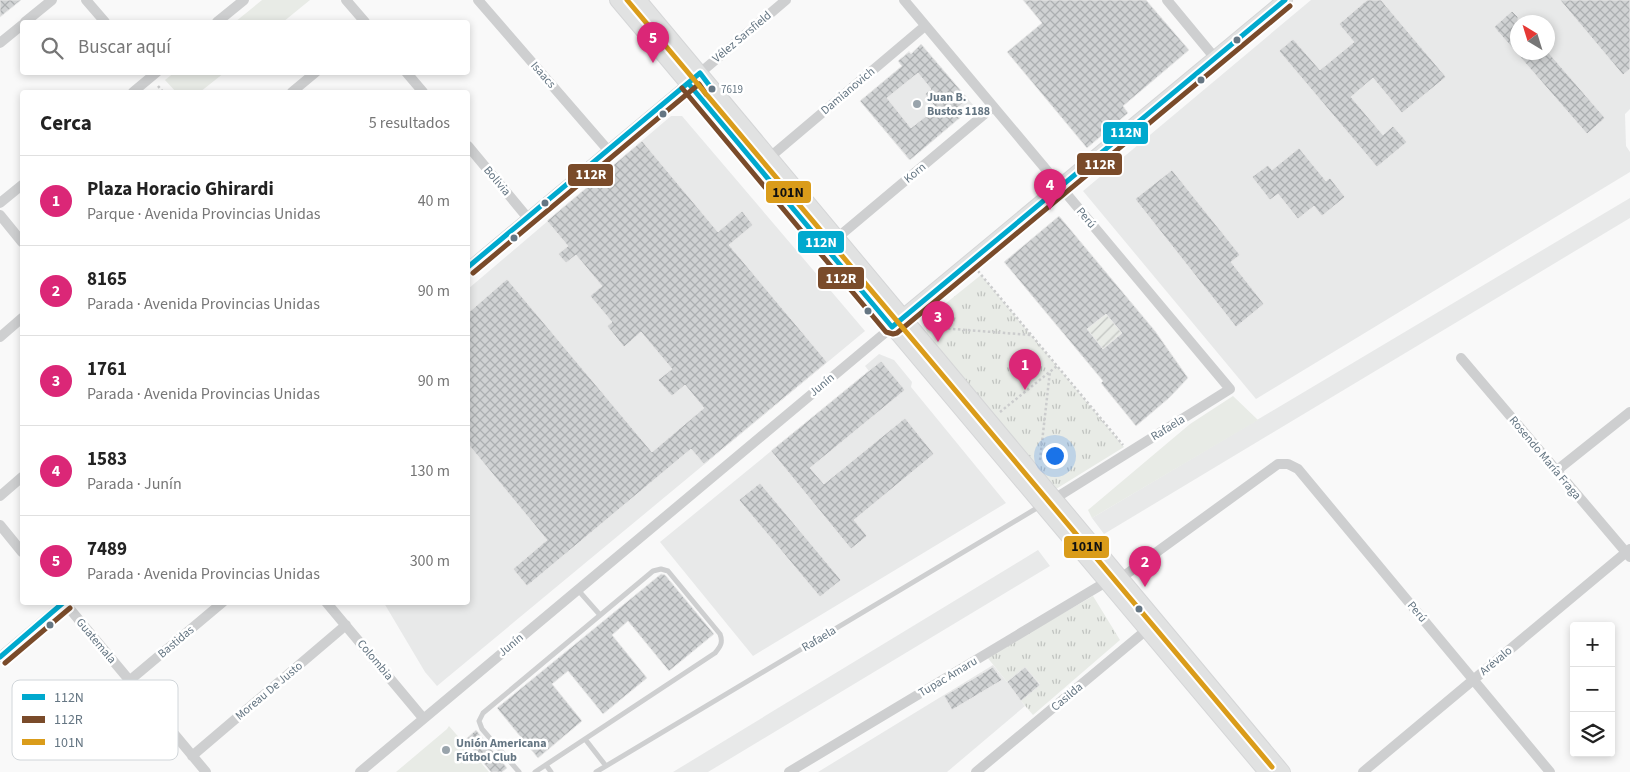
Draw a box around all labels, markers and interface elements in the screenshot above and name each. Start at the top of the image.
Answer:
street label: Vélez Sarsfield [709,7,775,67]
north arrow [1510,15,1555,60]
search box [20,20,470,75]
pin: 5 [637,22,669,63]
icon: search [38,34,66,62]
text: Buscar aquí [78,34,171,61]
unlabelled marker [1232,35,1242,45]
street label: Isaacs [526,58,560,92]
street label: Damianovich [817,63,879,119]
unlabelled marker [1196,75,1206,85]
place label: 7619 [721,82,743,97]
marker: 7619 [707,84,717,94]
place label: Juan B. Bustos 1188 [927,89,990,120]
marker: Juan B. Bustos 1188 [911,98,923,110]
text: Cerca [40,108,92,138]
unlabelled marker [658,109,668,119]
text: 5 resultados [369,112,450,134]
line badge: 112N [1102,121,1149,145]
text: 112N [1110,123,1142,143]
line badge: 112R [1076,152,1123,176]
text: 112R [1085,155,1116,175]
street label: Korn [900,159,930,187]
street label: Bolivia [480,162,514,200]
line badge: 112R [567,163,614,187]
text: 112R [576,165,607,185]
pin: 4 [1034,169,1066,210]
text: Plaza Horacio Ghirardi [87,176,274,203]
line badge: 101N [765,180,812,204]
text: 101N [772,183,804,203]
text: 1 [52,190,60,212]
text: 40 m [418,190,450,212]
unlabelled marker [540,198,550,208]
text: Parque · Avenida Provincias Unidas [87,203,321,225]
street label: Perú [1072,204,1100,232]
line badge: 112N [797,230,845,254]
unlabelled marker [509,233,519,243]
text: 112N [805,233,837,253]
text: 8165 [87,266,127,293]
line badge: 112R [817,266,865,290]
text: 112R [826,269,857,289]
text: 2 [52,280,60,302]
text: 90 m [418,280,450,302]
text: Parada · Avenida Provincias Unidas [87,293,320,315]
pin: 3 [922,301,954,342]
unlabelled marker [863,306,873,316]
pin: 1 [1009,349,1041,390]
text: 1761 [87,356,127,383]
street label: Junín [806,369,838,401]
text: 3 [52,370,60,392]
text: 90 m [418,370,450,392]
text: Parada · Avenida Provincias Unidas [87,383,320,405]
street label: Rafaela [1148,411,1188,445]
street label: Rosendo María Fraga [1505,413,1585,503]
your location [1042,443,1068,469]
text: 1583 [87,446,127,473]
text: 4 [52,460,60,482]
text: 130 m [410,460,450,482]
text: Parada · Junín [87,473,182,495]
line badge: 101N [1063,535,1110,559]
text: 7489 [87,536,127,563]
text: 101N [1071,537,1103,557]
pin: 2 [1129,546,1161,587]
text: 5 [52,550,60,572]
text: 300 m [410,550,450,572]
text: Parada · Avenida Provincias Unidas [87,563,320,585]
street label: Perú [1403,598,1431,626]
unlabelled marker [1134,604,1144,614]
street label: Guatemala [72,615,120,667]
unlabelled marker [45,620,55,630]
street label: Bastidas [154,622,198,662]
street label: Rafaela [799,622,839,656]
map controls [1570,622,1615,757]
button: + [1570,622,1615,667]
street label: Junín [495,629,527,661]
street label: Colombia [353,636,397,684]
street label: Arévalo [1476,642,1516,680]
street label: Tupac Amaru [915,653,981,701]
street label: Moreau De Justo [232,658,306,724]
button: − [1570,667,1615,712]
street label: Casilda [1047,679,1087,715]
legend [12,680,178,760]
text: 112N [54,688,84,708]
text: 112R [54,710,83,730]
button: layers [1570,712,1615,757]
text: 101N [54,733,84,753]
place label: Unión Americana Fútbol Club [456,735,547,766]
marker: Unión Americana Fútbol Club [440,744,452,756]

